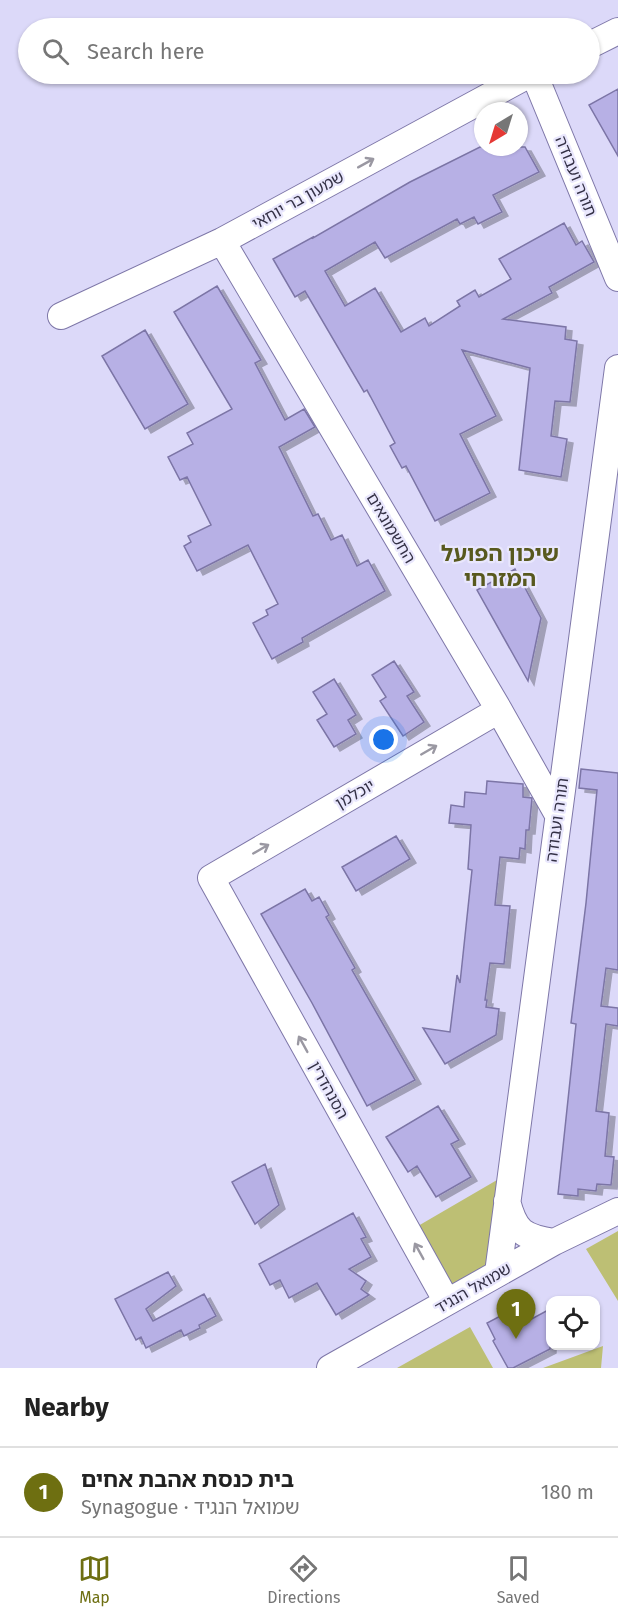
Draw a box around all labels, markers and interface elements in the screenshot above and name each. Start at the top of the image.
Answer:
search box [18,18,600,84]
icon: search [39,35,72,68]
text: Search here [87,38,205,65]
north arrow [474,102,528,156]
street label: תורה ועבודה [551,133,601,219]
one-way arrow [356,157,374,168]
street label: שמעון בר יוחאי [249,167,347,233]
street label: החשמונאים [363,489,419,567]
district label: שיכון הפועל המזרחי [441,540,559,592]
your location [369,725,398,754]
one-way arrow [420,744,437,756]
street label: יוכלמן [332,775,378,813]
street label: תורה ועבודה [542,777,572,863]
one-way arrow [252,843,269,855]
one-way arrow [297,1036,308,1054]
street label: הסנהדרין [305,1058,353,1122]
one-way arrow [413,1243,425,1260]
street label: שמואל הנגיד [432,1259,514,1317]
pin: 1 [496,1290,536,1339]
map controls [546,1296,600,1350]
button: locate [546,1296,600,1350]
text: Nearby [24,1392,109,1423]
text: בית כנסת אהבת אחים [81,1466,294,1493]
text: 1 [39,1480,48,1504]
text: 180 m [541,1480,594,1504]
text: Synagogue · שמואל הנגיד [81,1495,300,1519]
tab: Map [78,1552,111,1607]
tab: Directions [267,1552,341,1607]
tab: Saved [497,1552,540,1607]

